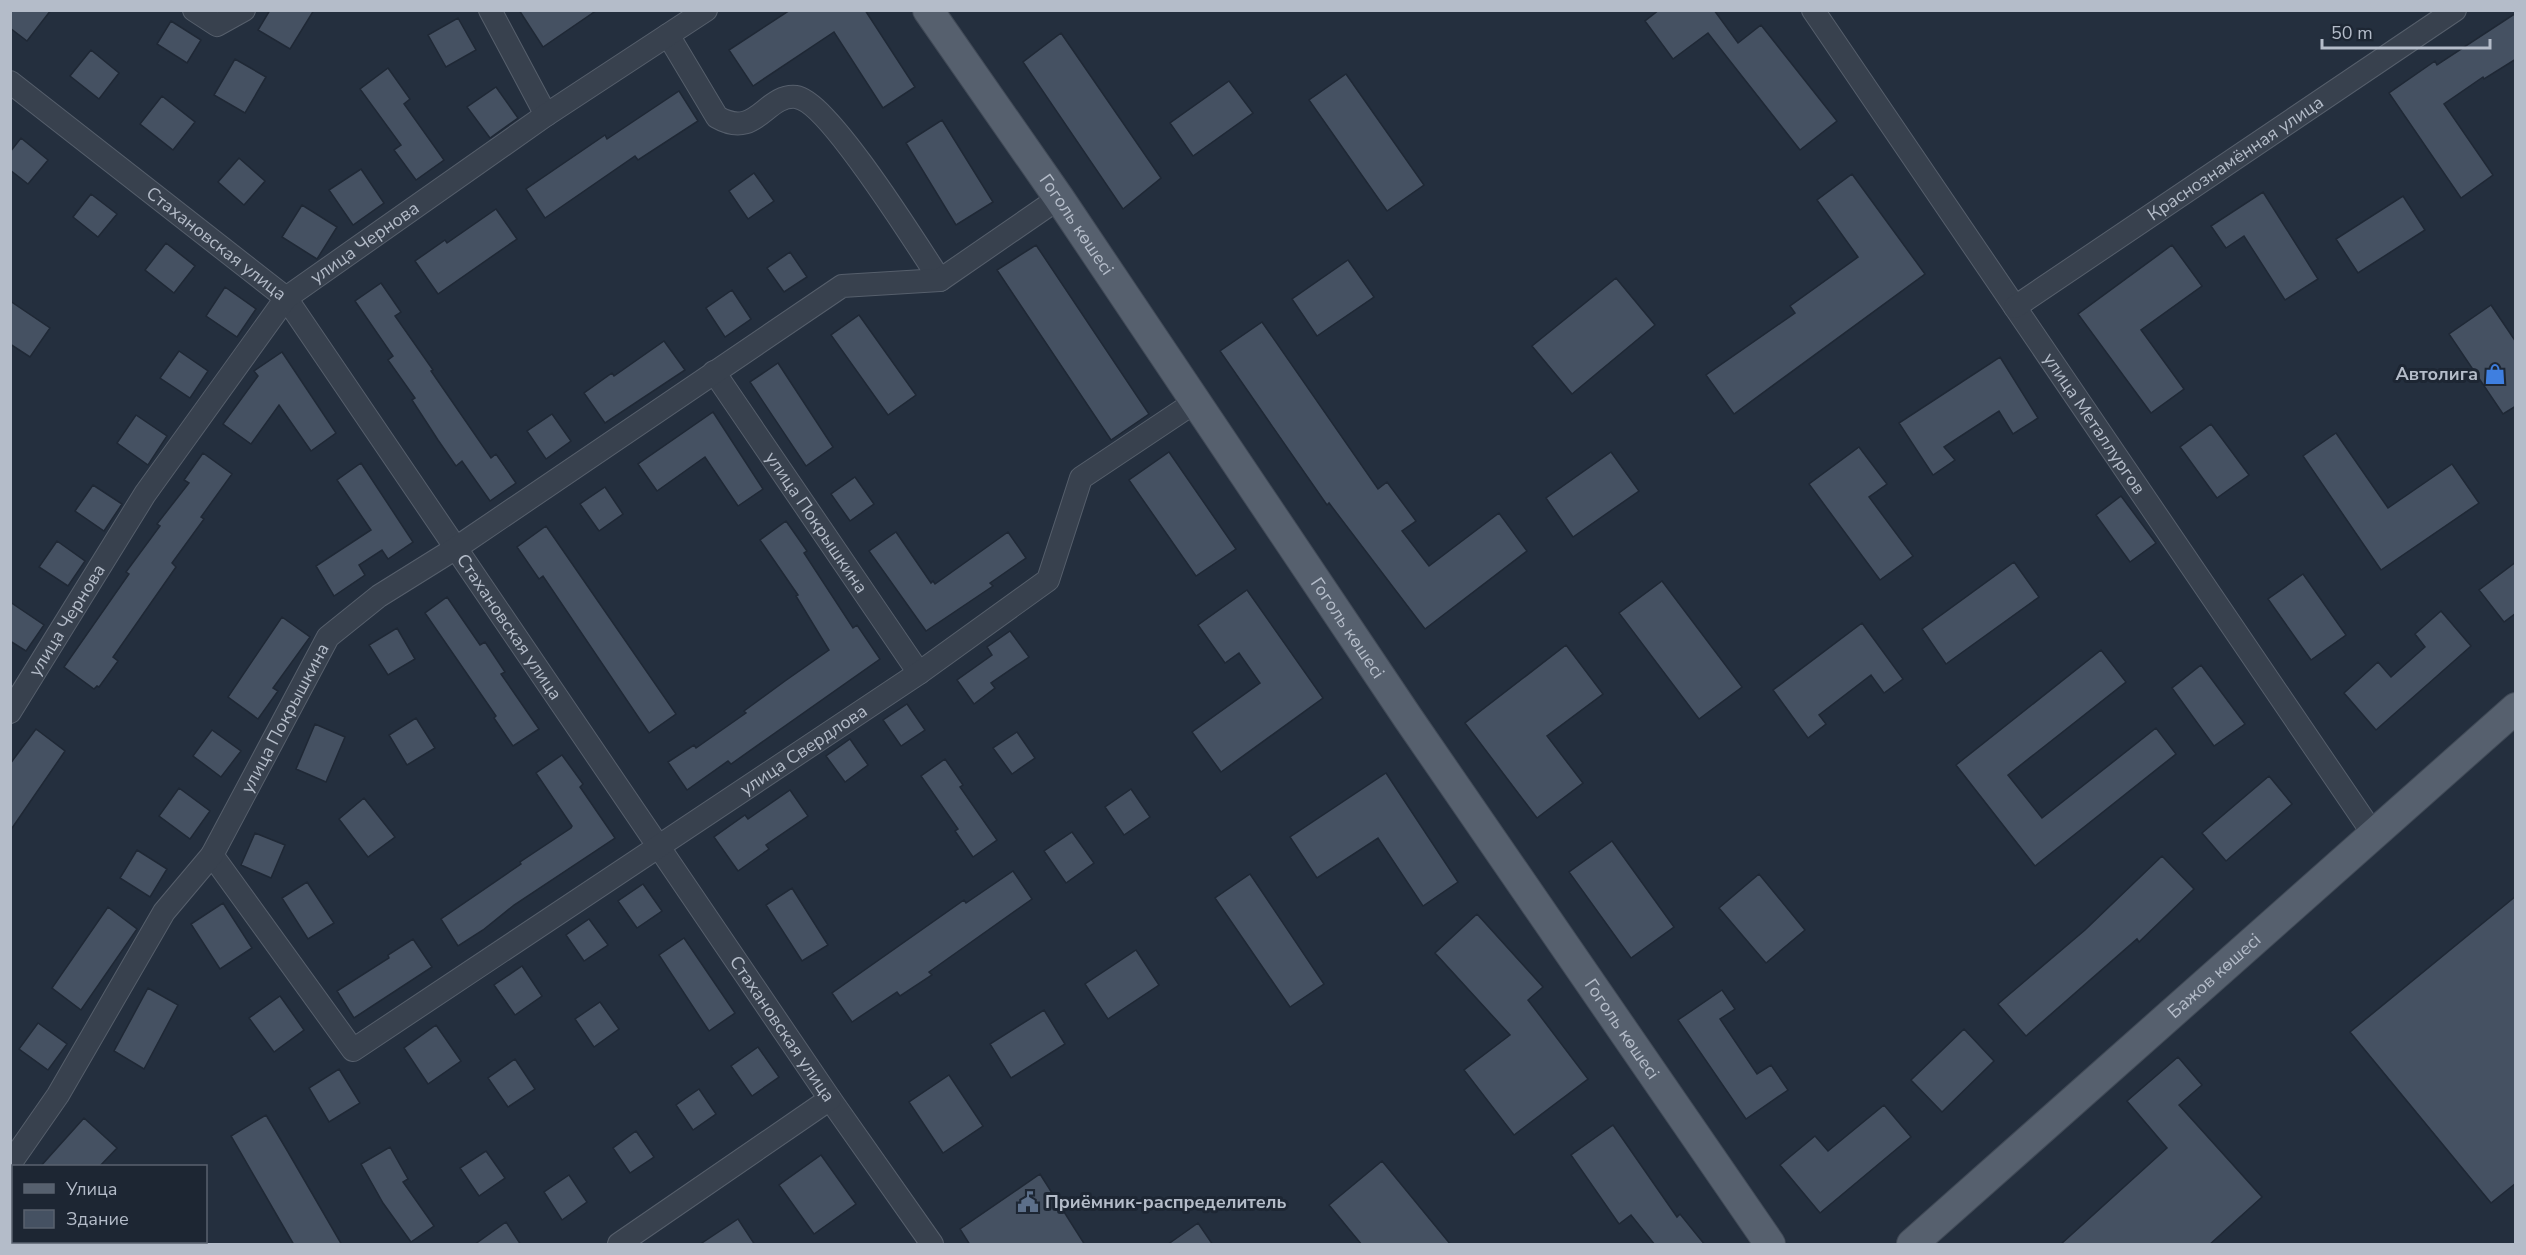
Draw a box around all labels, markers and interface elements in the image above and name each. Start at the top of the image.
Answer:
scale bar [2322,12,2490,50]
text: 50 m [2331,21,2373,45]
street label: Краснознамённая улица [2143,90,2328,226]
street label: Гоголь көшесі [1034,169,1119,280]
street label: Стахановская улица [141,181,291,306]
street label: улица Чернова [305,196,424,289]
street label: улица Металлургов [2037,348,2151,499]
place label: Автолига [2395,362,2478,386]
shop icon: Автолига [2483,362,2507,386]
street label: улица Покрышкина [760,447,873,598]
street label: Стахановская улица [451,549,568,705]
street label: улица Чернова [23,560,111,681]
street label: Гоголь көшесі [1305,573,1390,683]
street label: улица Покрышкина [235,639,335,797]
street label: улица Свердлова [735,699,872,801]
street label: Бажов көшесі [2162,928,2266,1024]
street label: Стахановская улица [724,951,841,1107]
street label: Гоголь көшесі [1579,974,1665,1084]
legend [12,1165,207,1243]
text: Улица [65,1177,117,1201]
public building icon: Приёмник-распределитель [1016,1190,1040,1214]
place label: Приёмник-распределитель [1045,1190,1287,1214]
text: Здание [66,1207,129,1231]

